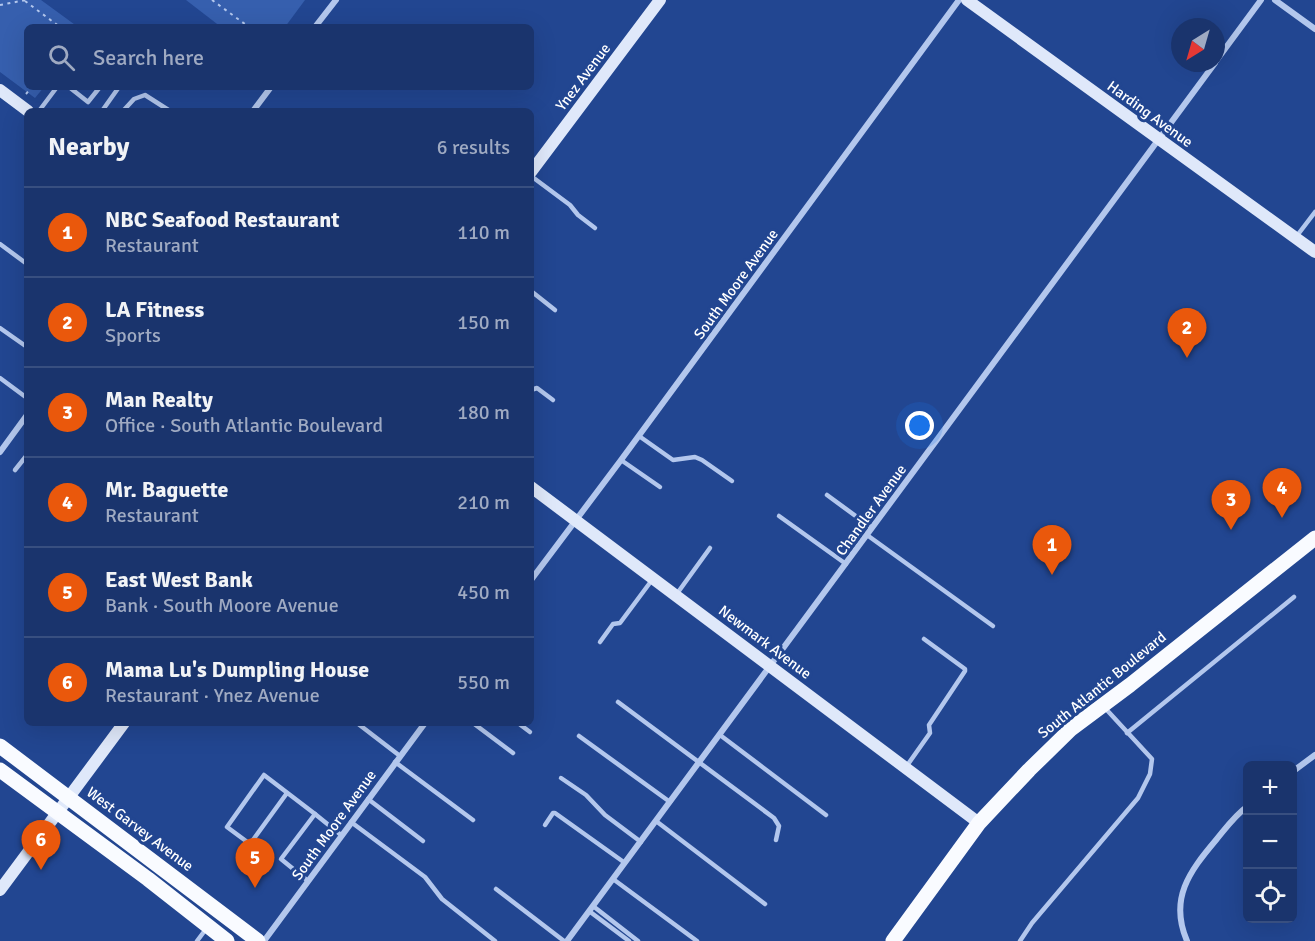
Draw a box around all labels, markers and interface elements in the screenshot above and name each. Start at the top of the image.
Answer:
north arrow [1171,18,1225,72]
search box [24,24,534,90]
street label: Ynez Avenue [552,40,614,114]
icon: search [45,41,78,74]
text: Search here [93,44,204,71]
street label: Harding Avenue [1104,77,1196,151]
text: Nearby [48,131,129,163]
text: 6 results [437,135,510,160]
text: NBC Seafood Restaurant [105,206,339,233]
text: 1 [62,220,73,245]
text: 110 m [457,220,510,245]
street label: South Moore Avenue [690,225,782,343]
text: Restaurant [105,233,199,258]
text: LA Fitness [105,296,204,323]
pin: 2 [1168,308,1206,358]
text: 2 [62,310,73,335]
text: 150 m [457,310,510,335]
text: Sports [105,323,161,348]
text: Man Realty [105,386,213,413]
text: 3 [62,400,73,425]
text: 180 m [457,400,510,425]
your location [905,411,934,440]
text: Office · South Atlantic Boulevard [105,413,383,438]
street label: Chandler Avenue [832,461,910,559]
pin: 4 [1262,468,1302,518]
text: Mr. Baguette [105,476,228,503]
pin: 3 [1212,480,1250,530]
text: 4 [62,490,73,515]
text: 210 m [457,490,510,515]
text: Restaurant [105,503,199,528]
pin: 1 [1032,526,1072,575]
text: East West Bank [105,566,253,593]
text: 5 [62,580,73,605]
text: 450 m [457,580,510,605]
text: Bank · South Moore Avenue [105,593,339,618]
street label: Newmark Avenue [715,601,815,683]
street label: South Atlantic Boulevard [1034,628,1170,742]
text: Mama Lu's Dumpling House [105,656,369,683]
text: 6 [62,670,73,695]
text: 550 m [457,670,510,695]
text: Restaurant · Ynez Avenue [105,683,320,708]
map controls [1243,761,1297,923]
button: + [1243,761,1297,815]
street label: South Moore Avenue [288,766,380,884]
street label: West Garvey Avenue [83,783,197,875]
button: − [1243,815,1297,869]
pin: 6 [22,820,60,870]
pin: 5 [236,838,274,888]
button: locate [1243,869,1297,923]

